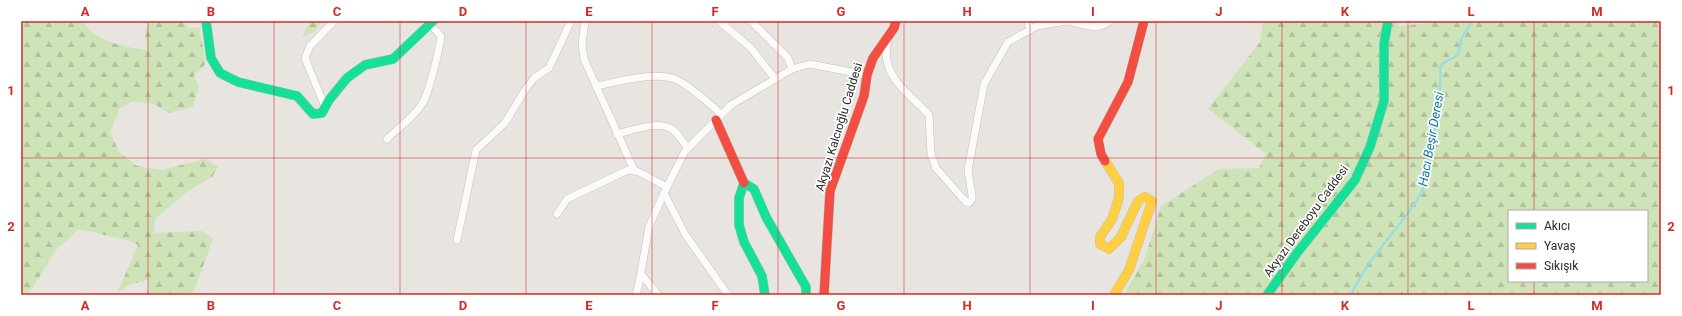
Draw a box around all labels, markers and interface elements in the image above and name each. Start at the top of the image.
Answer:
text: A [81,4,90,19]
text: B [207,4,215,19]
text: C [333,4,342,19]
text: D [459,4,467,19]
text: E [585,4,593,19]
text: F [711,4,719,19]
text: G [837,4,846,19]
text: H [962,4,972,19]
text: I [1091,4,1095,19]
text: J [1215,4,1223,19]
text: K [1341,4,1350,19]
text: L [1467,4,1475,19]
text: M [1591,4,1603,19]
street label: Akyazı Kalcıoğlu Caddesi [813,61,865,193]
text: 1 [7,83,15,98]
text: 1 [1667,83,1675,98]
water label: Hacı Beşir Deresi [1415,90,1447,187]
street label: Akyazı Dereboyu Caddesi [1261,162,1351,280]
legend [1508,210,1648,282]
text: 2 [7,219,15,234]
text: Akıcı [1544,219,1570,233]
text: 2 [1667,219,1675,234]
text: Yavaş [1544,239,1576,253]
text: Sıkışık [1544,259,1579,273]
text: A [81,298,90,313]
text: B [207,298,215,313]
text: C [333,298,342,313]
text: D [459,298,467,313]
text: E [585,298,593,313]
text: F [711,298,719,313]
text: G [837,298,846,313]
text: H [962,298,972,313]
text: I [1091,298,1095,313]
text: J [1215,298,1223,313]
text: K [1341,298,1350,313]
text: L [1467,298,1475,313]
text: M [1591,298,1603,313]

